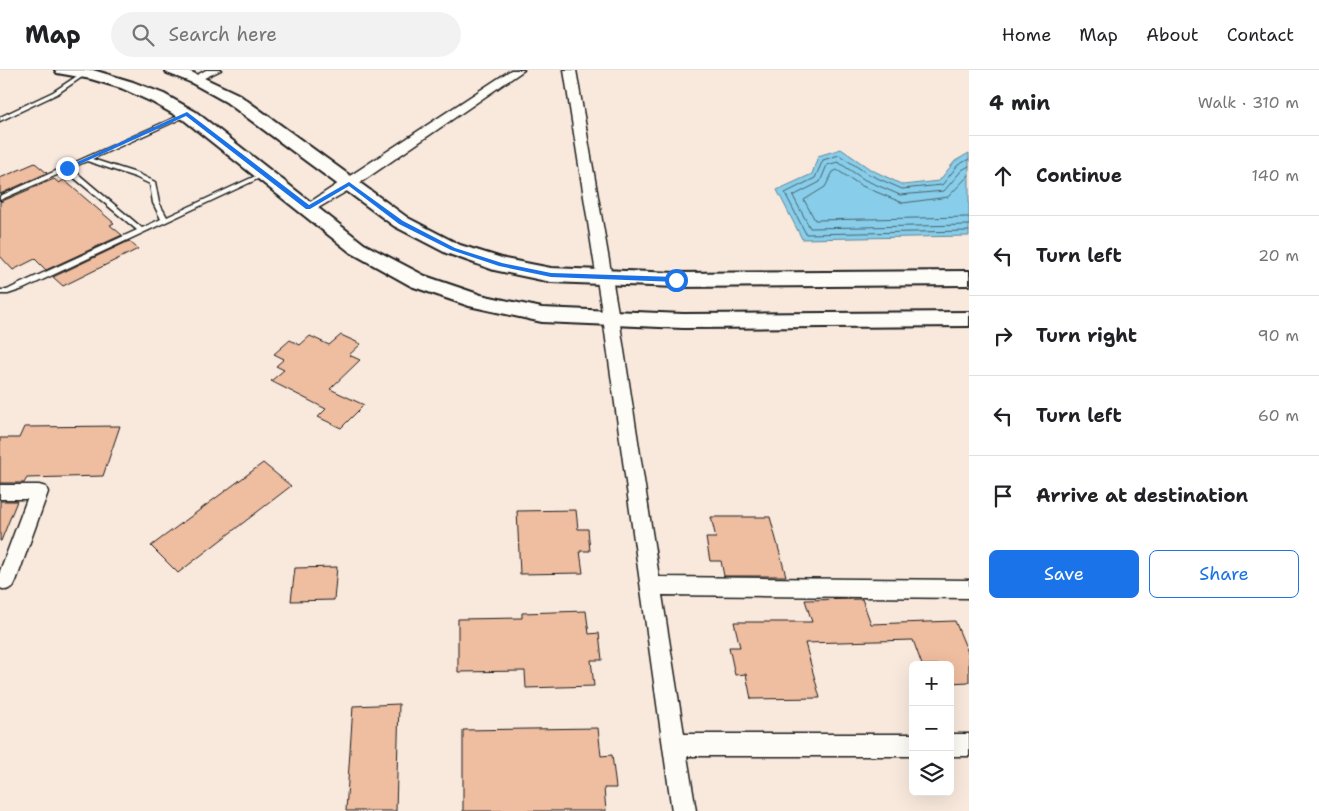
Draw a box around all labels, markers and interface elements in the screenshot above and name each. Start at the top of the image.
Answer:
search box [111,12,461,57]
text: Map [25,19,81,51]
icon: search [129,21,157,49]
text: Search here [169,22,277,47]
text: Home [1002,23,1051,47]
text: Map [1079,23,1118,47]
text: About [1146,23,1199,47]
text: Contact [1227,23,1294,47]
text: 4 min [989,89,1050,117]
text: Walk · 310 m [1198,92,1299,113]
route end [56,157,79,180]
icon: ahead [989,162,1017,190]
text: Continue [1036,163,1122,188]
text: 140 m [1252,165,1299,186]
icon: left [989,242,1017,270]
text: Turn left [1036,243,1122,268]
text: 20 m [1258,245,1299,266]
route start [665,269,688,292]
icon: right [989,322,1017,350]
text: Turn right [1036,323,1137,348]
text: 90 m [1258,325,1299,346]
icon: left [989,402,1017,430]
text: Turn left [1036,403,1122,428]
text: 60 m [1258,405,1299,426]
icon: arrive [989,482,1017,510]
text: Arrive at destination [1036,483,1248,508]
button: Save [989,550,1139,598]
button: Share [1149,550,1299,598]
map controls [909,661,954,796]
button: + [909,661,954,706]
button: − [909,706,954,751]
button: layers [909,751,954,796]

